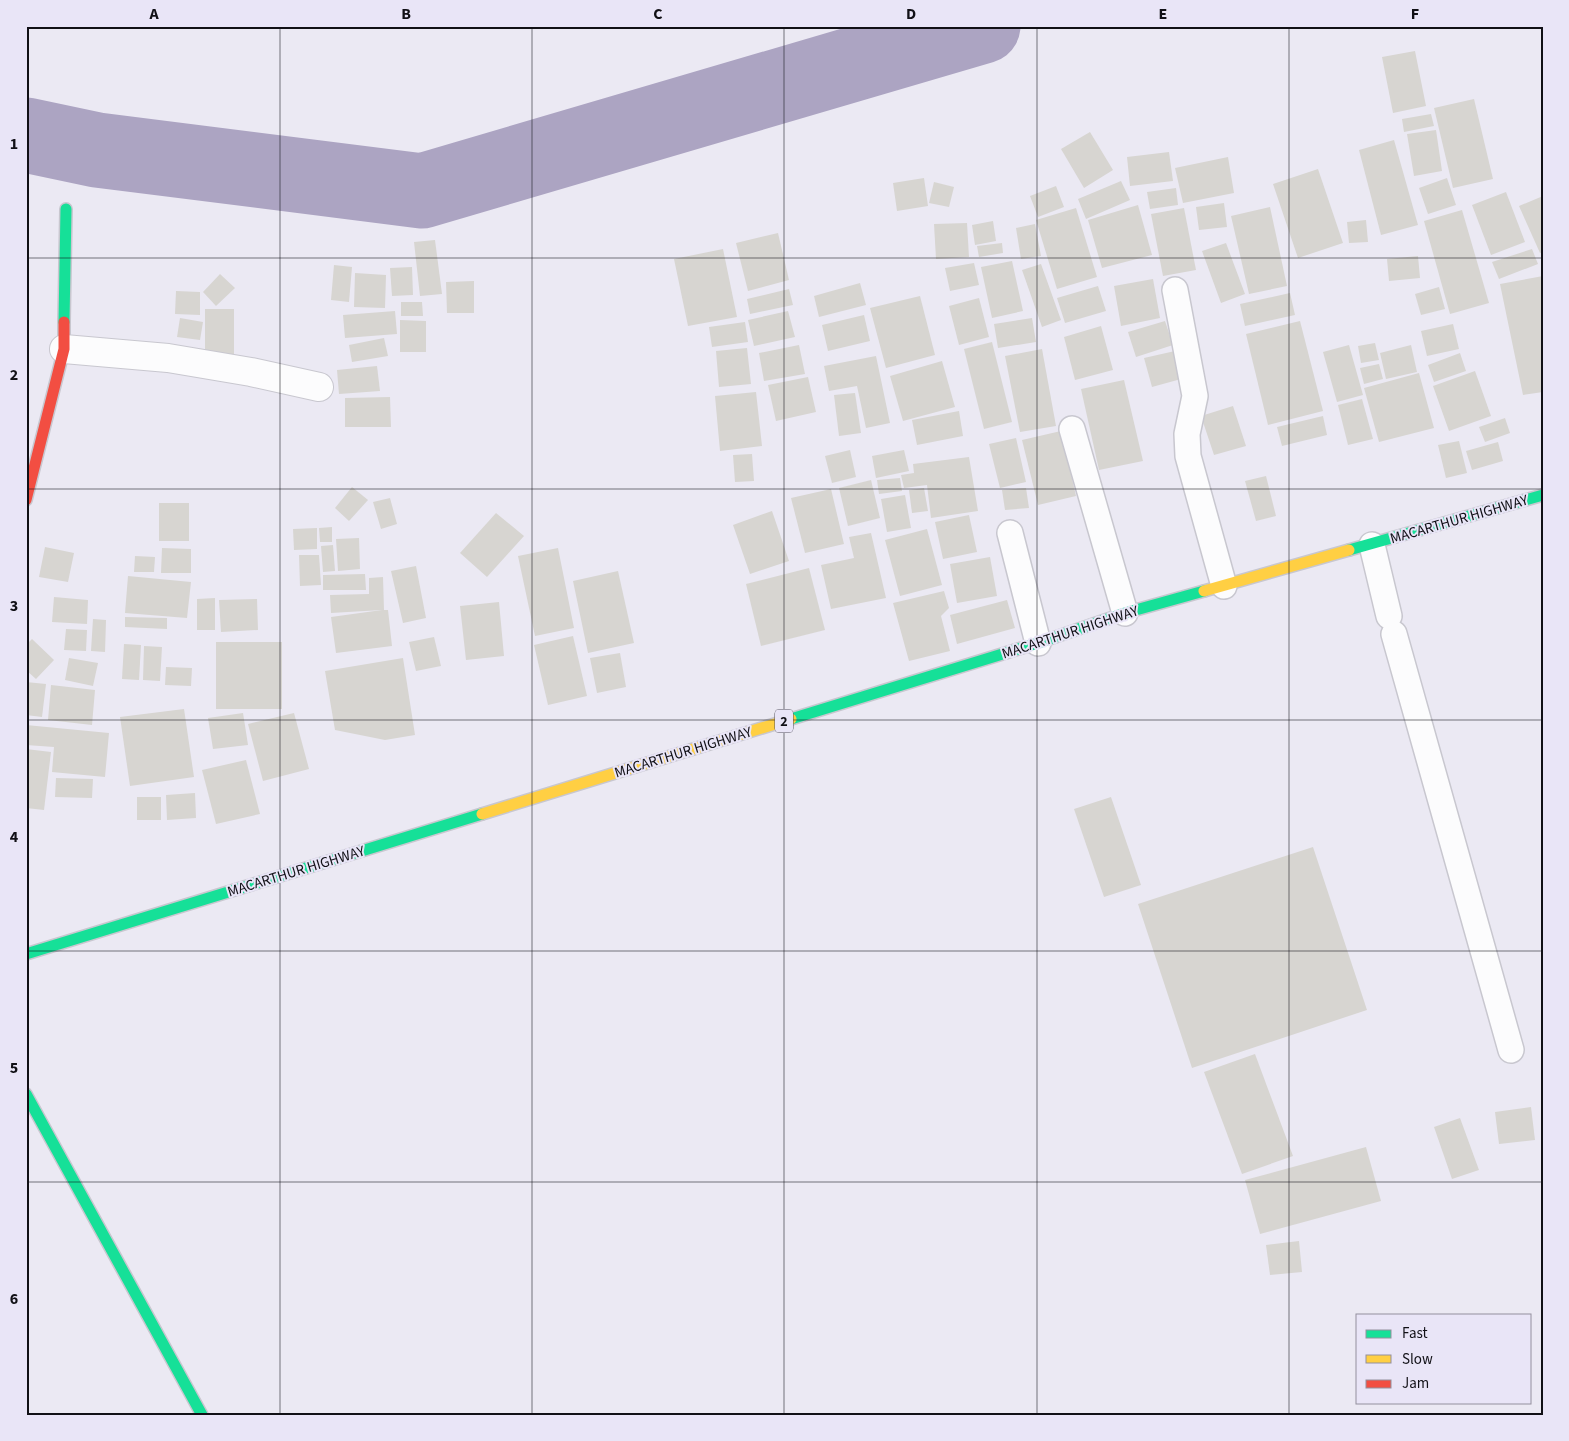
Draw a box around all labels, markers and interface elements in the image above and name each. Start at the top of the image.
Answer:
text: A [148,3,159,25]
text: B [401,3,411,25]
text: C [653,3,663,25]
text: D [906,3,916,25]
text: E [1159,3,1167,25]
text: F [1411,3,1419,25]
text: 1 [10,133,18,155]
text: 2 [10,364,18,386]
street label: MACARTHUR HIGHWAY [1388,489,1531,549]
text: 3 [10,595,18,617]
street label: MACARTHUR HIGHWAY [999,600,1142,664]
road number: 2 [775,709,793,732]
street label: MACARTHUR HIGHWAY [612,721,755,783]
text: 4 [10,826,19,848]
street label: MACARTHUR HIGHWAY [225,840,368,902]
text: 5 [10,1057,18,1079]
text: 6 [10,1288,18,1310]
legend [1356,1314,1532,1404]
text: Fast [1402,1323,1428,1344]
text: Slow [1402,1349,1433,1370]
text: Jam [1402,1373,1429,1394]

